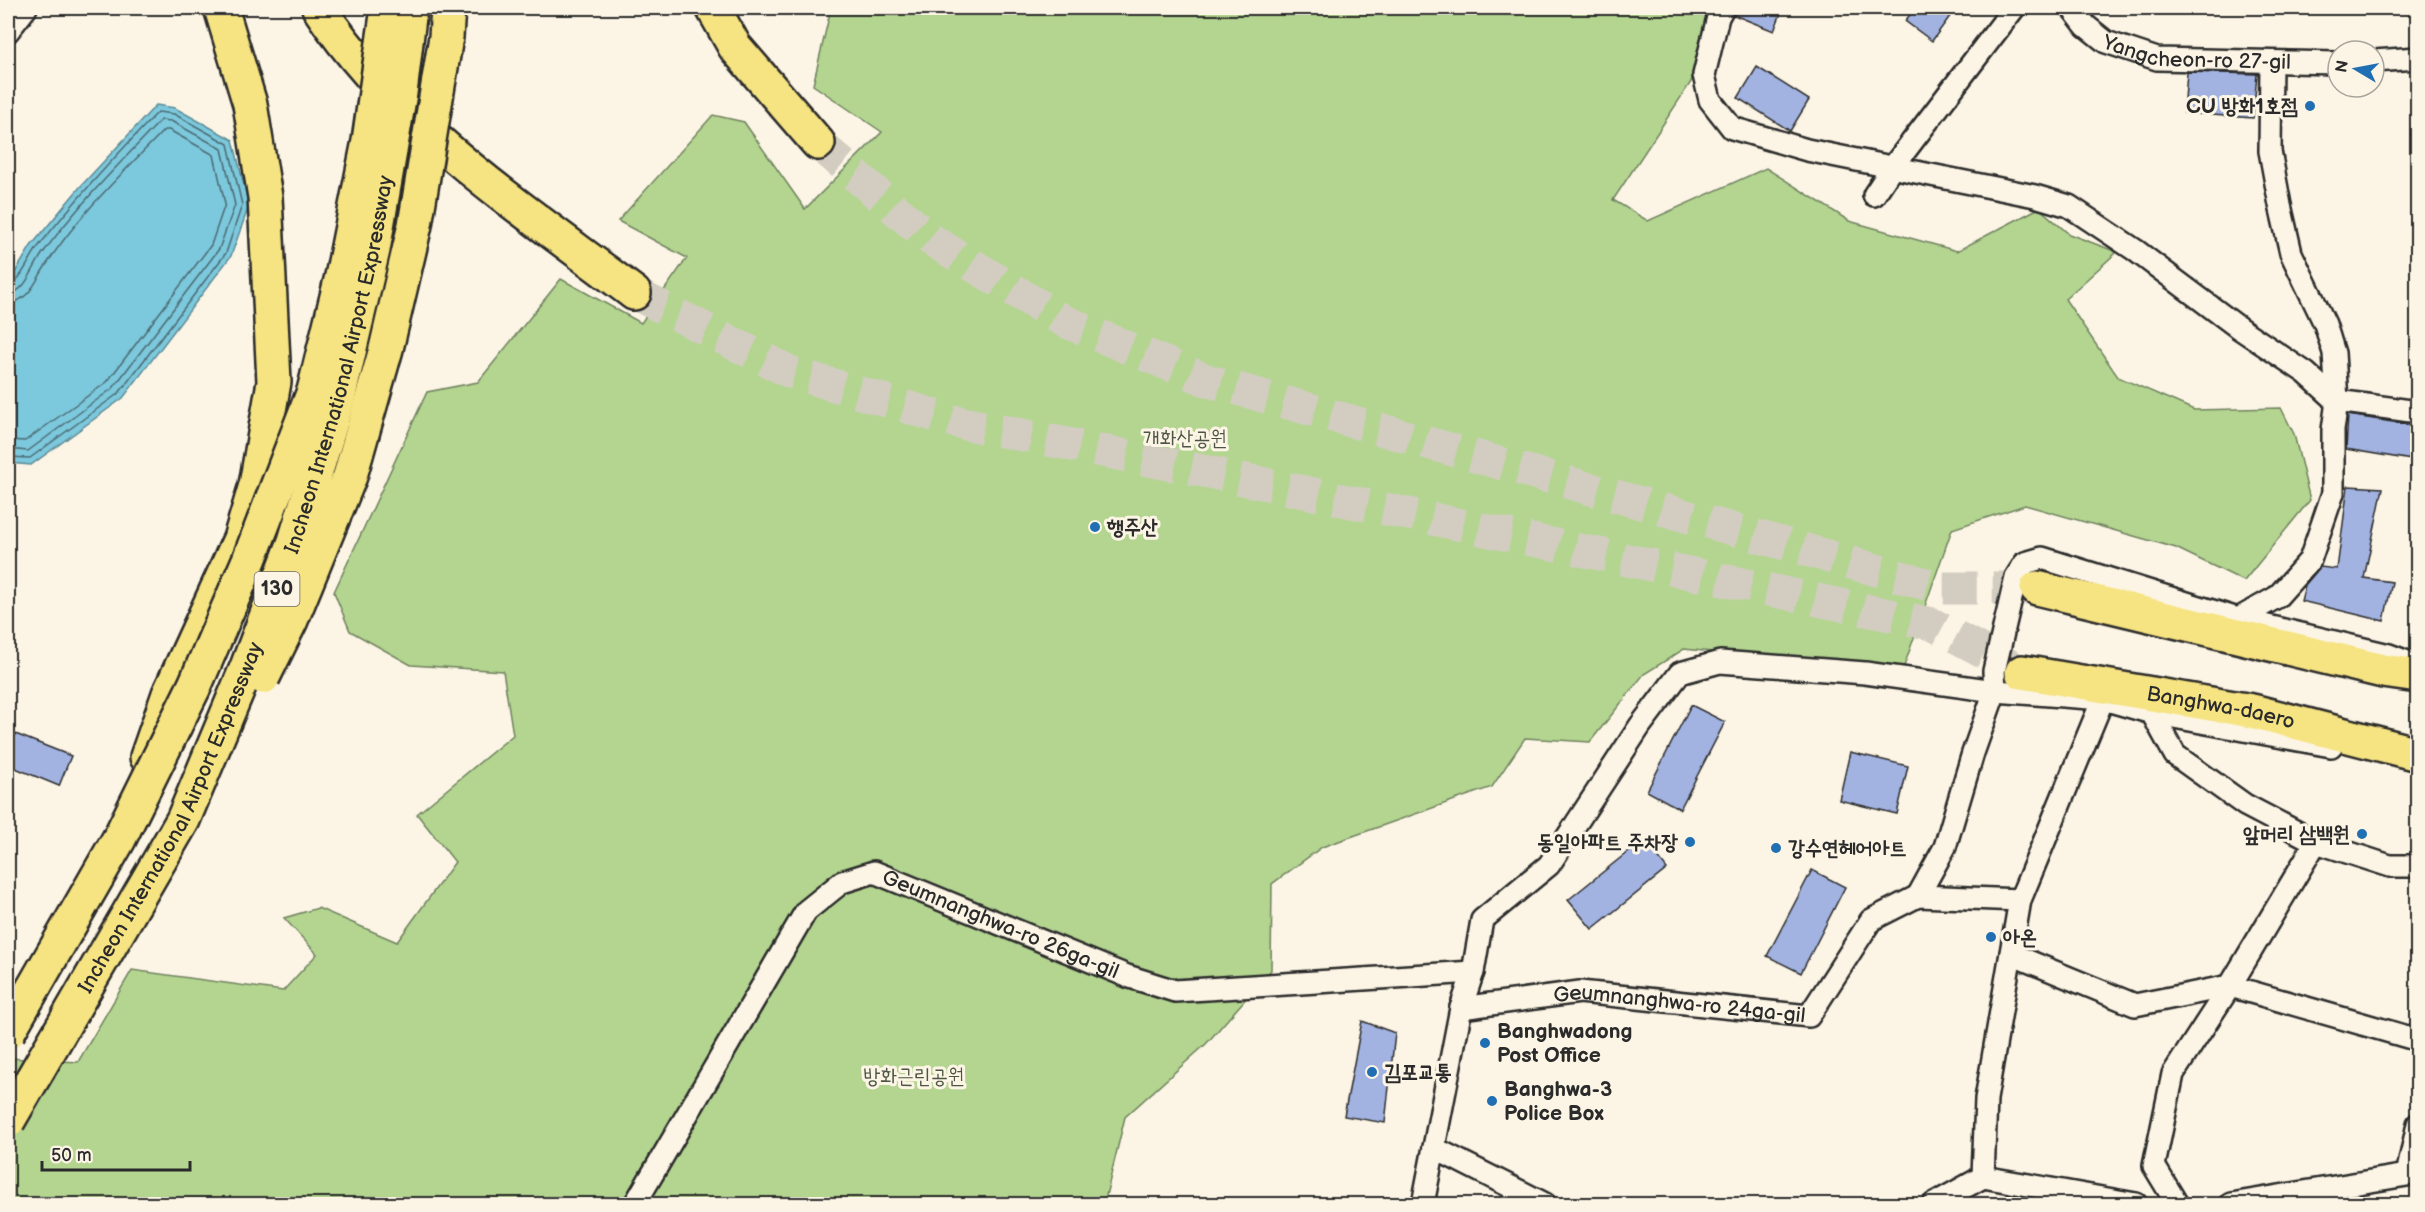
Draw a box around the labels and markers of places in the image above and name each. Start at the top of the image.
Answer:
place label: CU 방화1호점 [2186,94,2298,119]
marker: CU 방화1호점 [2303,99,2317,113]
place label: 행주산 [1106,515,1158,540]
marker: 행주산 [1088,520,1102,534]
place label: 앞머리 삼백원 [2243,822,2350,847]
marker: 앞머리 삼백원 [2355,827,2369,841]
place label: 동일아파트 주차장 [1537,830,1678,855]
marker: 동일아파트 주차장 [1683,835,1697,849]
place label: 강수연헤어아트 [1788,836,1906,861]
marker: 강수연헤어아트 [1769,841,1783,855]
place label: 아온 [2003,925,2037,950]
marker: 아온 [1984,930,1998,944]
place label: Banghwadong Post Office [1497,1019,1632,1068]
marker: Banghwadong Post Office [1478,1036,1492,1050]
place label: 김포교통 [1384,1060,1452,1085]
marker: 김포교통 [1365,1065,1379,1079]
place label: Banghwa-3 Police Box [1504,1077,1612,1126]
marker: Banghwa-3 Police Box [1485,1094,1499,1108]

